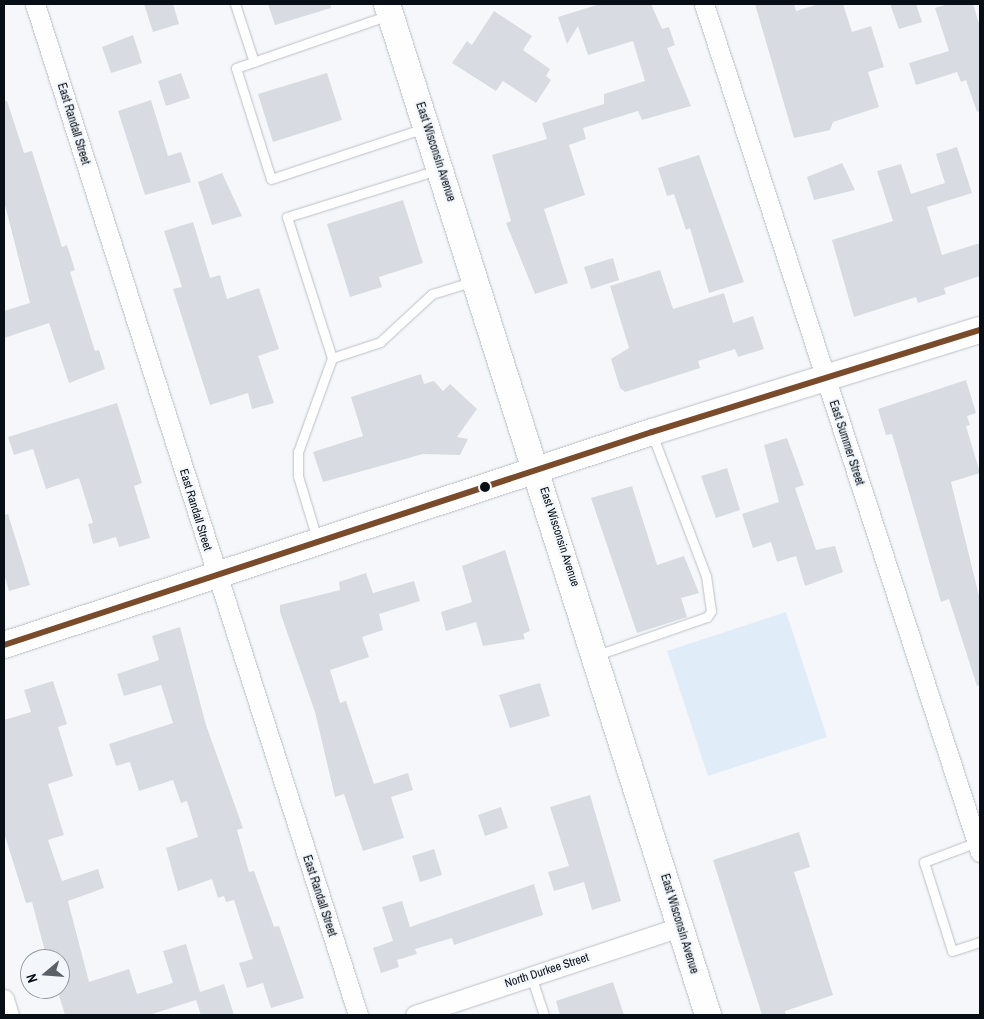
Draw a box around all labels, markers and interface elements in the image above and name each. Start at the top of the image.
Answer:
street label: East Randall Street [54,81,92,167]
street label: East Wisconsin Avenue [412,100,458,204]
street label: East Summer Street [825,399,867,487]
street label: East Randall Street [176,467,214,553]
unlabelled marker [480,482,490,492]
street label: East Wisconsin Avenue [536,485,582,589]
street label: East Randall Street [299,853,339,939]
street label: East Wisconsin Avenue [657,872,701,976]
north arrow [20,949,70,999]
street label: North Durkee Street [503,951,591,991]
text: N [22,972,42,985]

